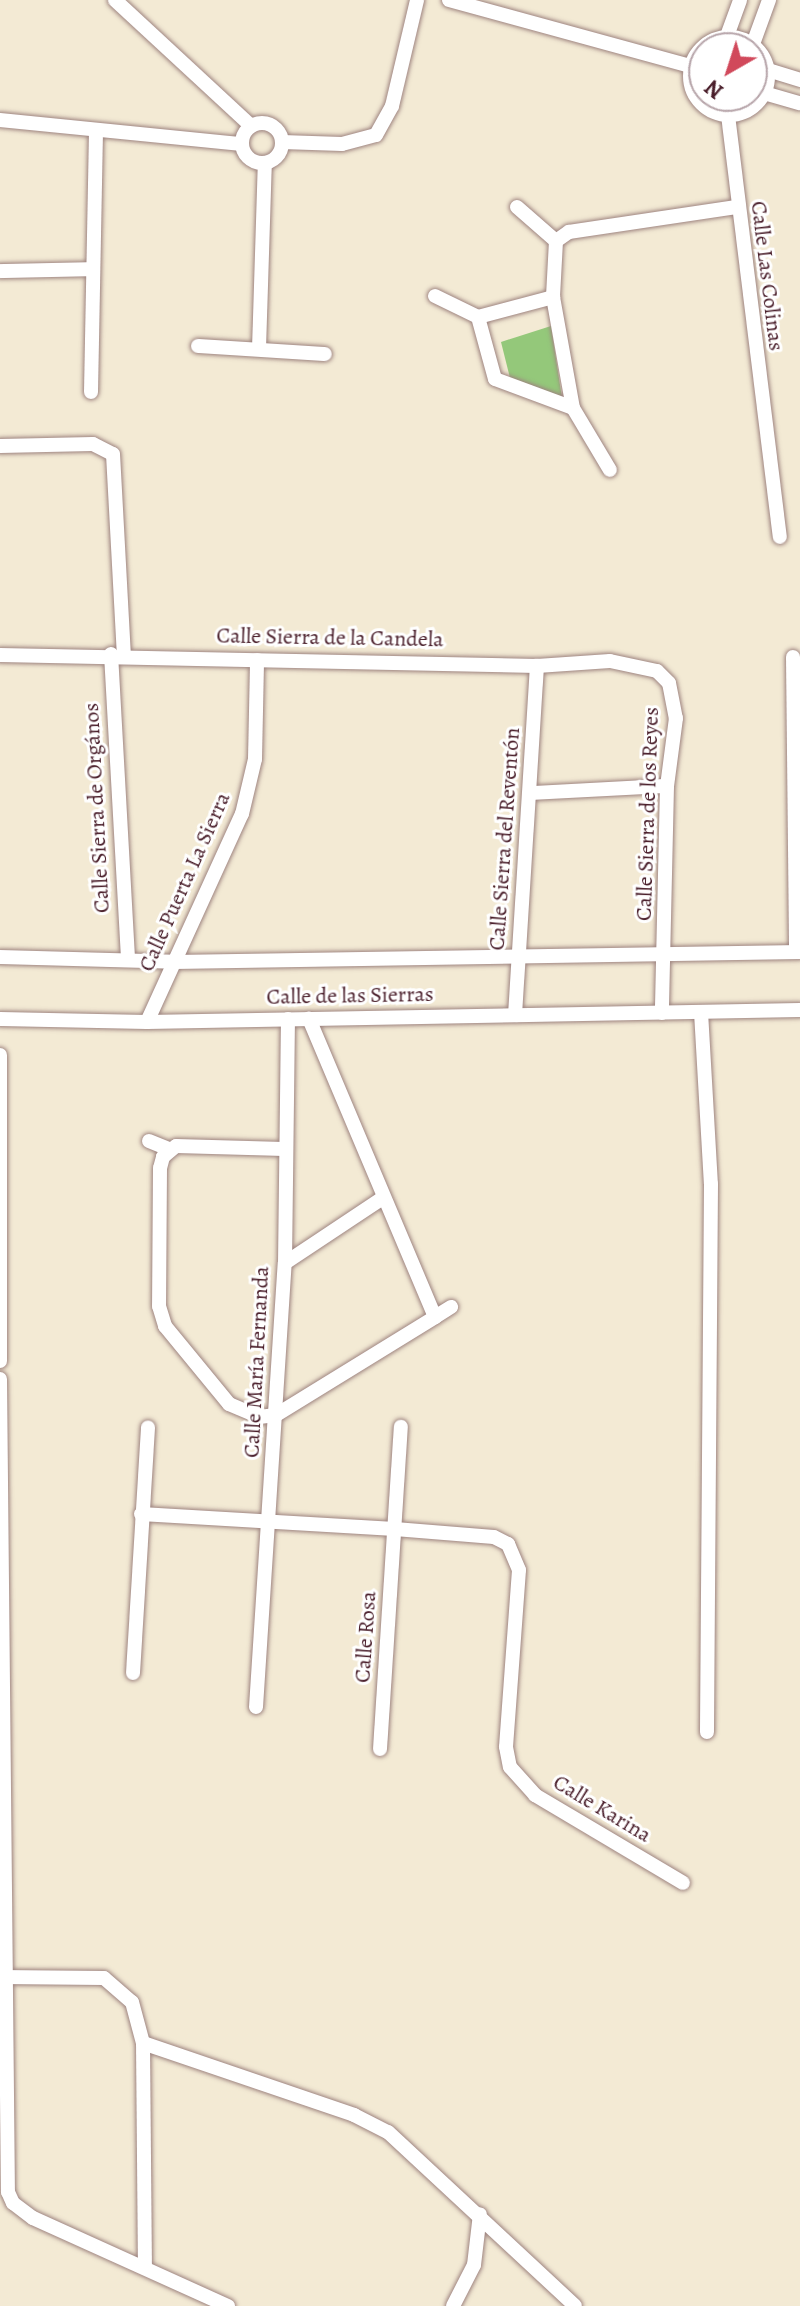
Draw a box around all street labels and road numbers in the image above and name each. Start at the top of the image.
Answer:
street label: Calle Las Colinas [745,200,789,352]
street label: Calle Sierra de la Candela [216,623,444,653]
street label: Calle Sierra de Orgános [78,702,116,914]
street label: Calle Sierra de los Reyes [631,707,665,921]
street label: Calle Sierra del Reventón [484,727,526,951]
street label: Calle Puerta La Sierra [134,788,236,976]
street label: Calle de las Sierras [266,981,434,1011]
street label: Calle María Fernanda [239,1266,275,1458]
street label: Calle Rosa [350,1590,382,1684]
street label: Calle Karina [548,1769,656,1849]

